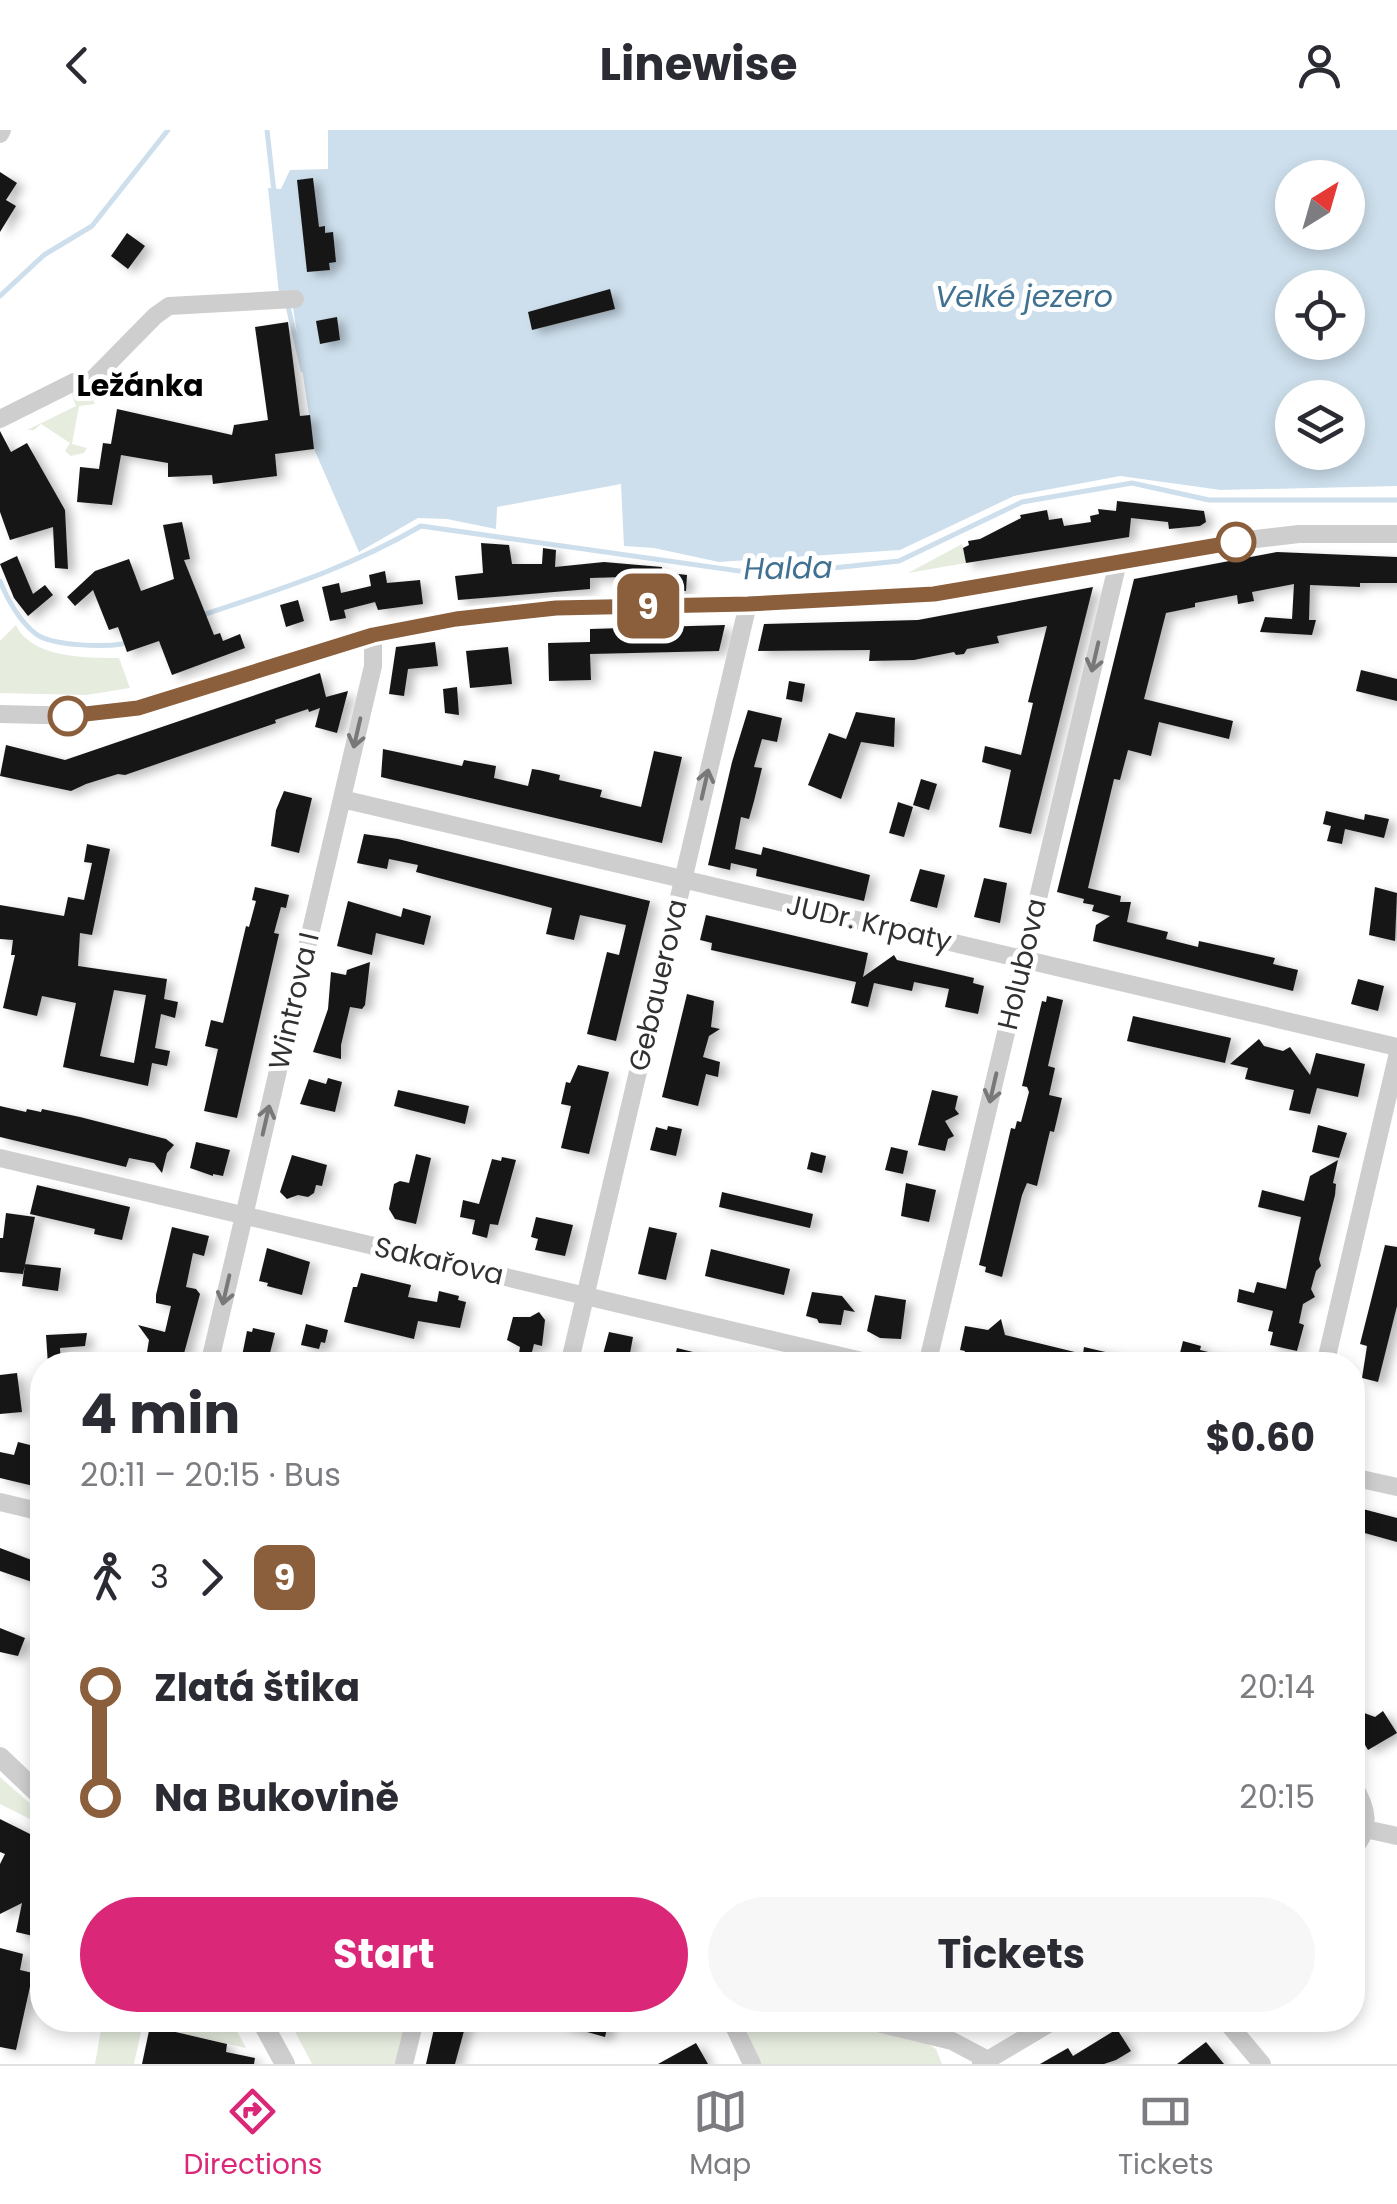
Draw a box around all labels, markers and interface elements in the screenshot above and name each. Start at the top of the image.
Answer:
text: Linewise [600,33,797,96]
icon: back [50,38,105,93]
icon: person [1292,38,1347,93]
north arrow [1275,160,1365,250]
map controls [1275,160,1365,470]
button: locate [1275,270,1365,360]
water label: Velké jezero [935,275,1113,318]
district label: Ležánka [76,364,204,407]
button: layers [1275,380,1365,470]
unlabelled marker [1217,523,1255,561]
water label: Halda [743,546,833,590]
line badge: 9 [616,574,680,638]
text: 9 [637,582,659,631]
one-way arrow [1085,640,1103,672]
unlabelled marker [49,697,87,735]
one-way arrow [347,716,365,748]
one-way arrow [697,769,715,801]
street label: JUDr. Krpaty [783,885,956,961]
street label: Gebauerova [619,895,697,1075]
street label: Holubova [988,895,1056,1033]
street label: Wintrova I [259,929,329,1073]
one-way arrow [983,1071,1001,1103]
one-way arrow [258,1105,276,1137]
street label: Sakařova [370,1227,508,1295]
one-way arrow [216,1273,234,1305]
text: 4 min [80,1375,240,1452]
text: $0.60 [1206,1411,1315,1464]
text: 20:11 – 20:15 · Bus [80,1452,341,1497]
icon: walk [80,1550,135,1605]
icon: forward [184,1550,239,1605]
text: 9 [274,1553,295,1602]
text: 3 [150,1554,169,1599]
text: Zlatá štika [154,1661,360,1714]
text: 20:14 [1239,1664,1315,1709]
text: Na Bukovině [154,1771,399,1824]
text: 20:15 [1239,1774,1315,1819]
button: Start [80,1897,688,2012]
button: Tickets [708,1897,1315,2012]
tab: Directions [183,2084,322,2186]
tab: Map [689,2084,751,2186]
tab: Tickets [1118,2084,1214,2186]

